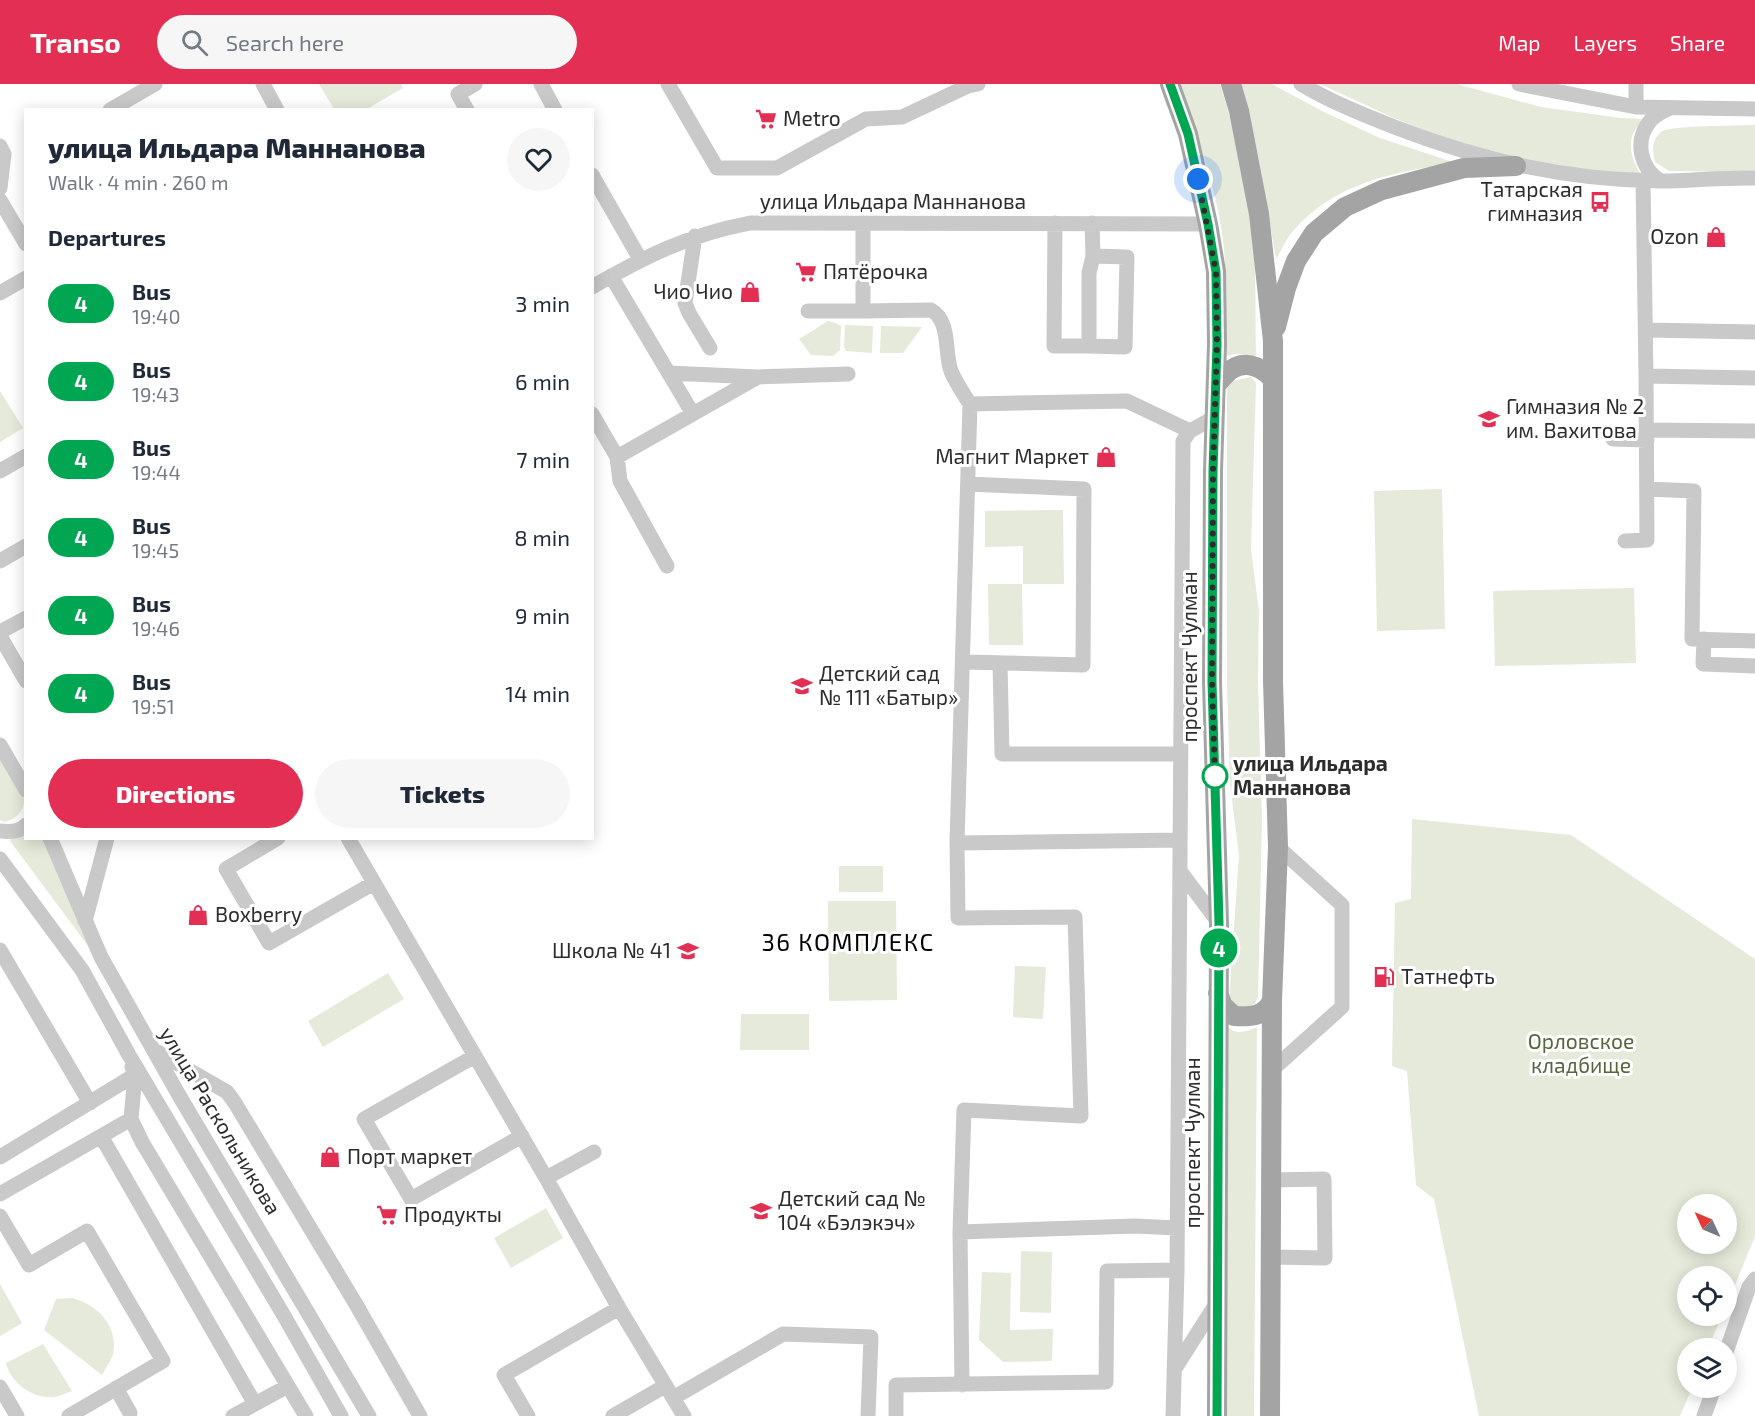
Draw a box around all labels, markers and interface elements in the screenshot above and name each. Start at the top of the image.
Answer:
search box [157,15,577,69]
text: Transo [30,25,121,59]
icon: search [178,26,211,59]
text: Search here [226,29,344,55]
text: Map [1498,30,1540,55]
text: Layers [1573,30,1637,55]
text: Share [1670,30,1725,55]
place label: Metro [783,105,841,130]
supermarket icon: Metro [754,107,778,131]
button: heart [507,128,570,191]
text: улица Ильдара Маннанова [48,130,426,164]
your location [1183,164,1213,194]
text: Walk · 4 min · 260 m [48,170,228,194]
place label: Татарская гимназия [1480,176,1583,225]
street label: улица Ильдара Маннанова [760,188,1026,214]
bus stop icon: Татарская гимназия [1588,190,1612,214]
place label: Ozon [1650,223,1699,248]
text: Departures [48,224,166,250]
shop icon: Ozon [1704,225,1728,249]
place label: Пятёрочка [823,258,928,283]
supermarket icon: Пятёрочка [794,260,818,284]
text: Bus [132,278,171,304]
place label: Чио Чио [653,278,733,303]
shop icon: Чио Чио [738,280,762,304]
text: 3 min [515,290,570,316]
text: 4 [74,291,88,316]
text: 19:40 [132,304,180,328]
text: Bus [132,356,171,382]
text: 6 min [515,368,570,394]
text: 4 [74,369,88,394]
text: 19:43 [132,382,180,406]
place label: Гимназия № 2 им. Вахитова [1506,393,1644,442]
school or university icon: Гимназия № 2 им. Вахитова [1477,407,1501,431]
text: Bus [132,434,171,460]
place label: Магнит Маркет [935,443,1089,468]
shop icon: Магнит Маркет [1094,445,1118,469]
text: 7 min [516,446,570,472]
text: 4 [74,447,88,472]
text: 19:44 [132,460,181,484]
text: Bus [132,512,171,538]
text: 8 min [514,524,570,550]
text: 4 [74,525,88,550]
text: 19:45 [132,538,179,562]
street label: проспект Чулман [1176,571,1202,743]
text: Bus [132,590,171,616]
text: 9 min [515,602,570,628]
text: 4 [74,603,88,628]
text: 19:46 [132,616,180,640]
place label: Детский сад № 111 «Батыр» [819,660,958,709]
text: Bus [132,668,171,694]
school or university icon: Детский сад № 111 «Батыр» [790,674,814,698]
text: 14 min [505,680,570,706]
text: 4 [74,681,88,706]
text: 19:51 [132,694,175,718]
place label: улица Ильдара Маннанова [1233,750,1388,799]
button: Directions [48,759,303,828]
button: Tickets [315,759,570,828]
marker: улица Ильдара Маннанова [1202,763,1228,789]
place label: Boxberry [215,901,302,926]
shop icon: Boxberry [186,903,210,927]
district label: 36 КОМПЛЕКС [761,927,935,956]
line badge: 4 [1200,928,1238,968]
text: 4 [1212,936,1226,961]
place label: Школа № 41 [552,937,671,962]
school or university icon: Школа № 41 [676,939,700,963]
place label: Татнефть [1401,963,1495,988]
fuel station icon: Татнефть [1372,965,1396,989]
street label: улица Раскольникова [155,1022,287,1219]
park label: Орловское кладбище [1528,1028,1634,1077]
street label: проспект Чулман [1179,1057,1205,1229]
place label: Порт маркет [347,1143,472,1168]
shop icon: Порт маркет [318,1145,342,1169]
place label: Детский сад № 104 «Бэлэкэч» [778,1185,926,1234]
north arrow [1677,1194,1737,1254]
map controls [1677,1194,1737,1398]
school or university icon: Детский сад № 104 «Бэлэкэч» [749,1199,773,1223]
place label: Продукты [404,1201,502,1227]
supermarket icon: Продукты [375,1203,399,1227]
button: locate [1677,1266,1737,1326]
button: layers [1677,1338,1737,1398]

